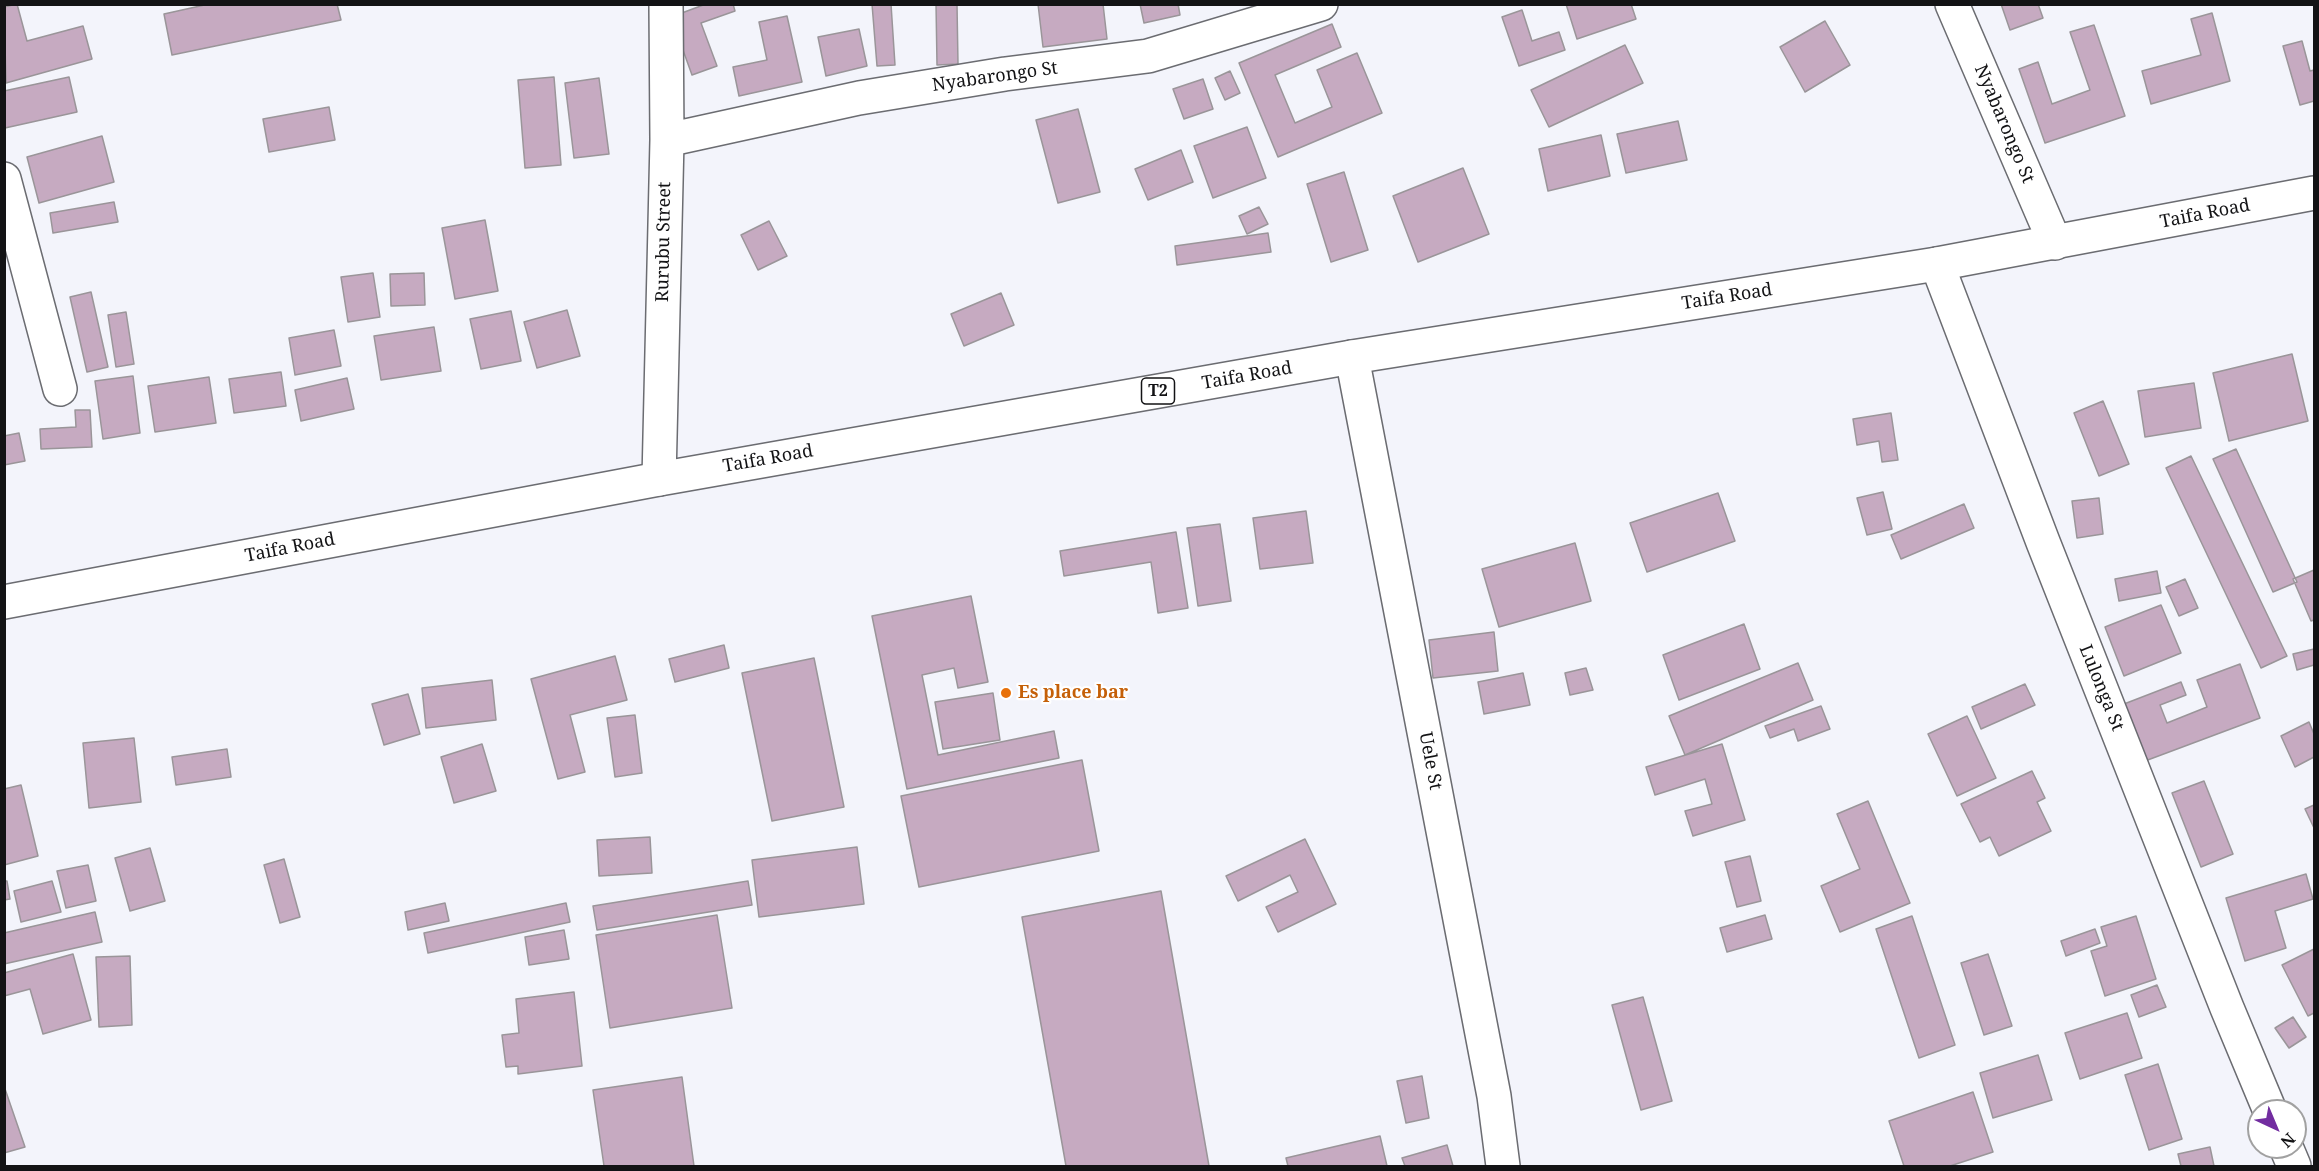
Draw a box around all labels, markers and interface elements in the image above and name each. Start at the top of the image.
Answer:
street label: Nyabarongo St [931,57,1059,97]
street label: Nyabarongo St [1969,62,2039,186]
street label: Rurubu Street [652,182,676,302]
street label: Taifa Road [2158,195,2252,233]
street label: Taifa Road [1680,279,1774,315]
street label: Taifa Road [1200,357,1294,395]
road number: T2 [1142,378,1174,404]
street label: Taifa Road [721,440,815,478]
street label: Taifa Road [243,529,337,567]
street label: Lulonga St [2074,642,2128,734]
place label: Es place bar [1018,682,1128,704]
marker: Es place bar [999,686,1013,700]
street label: Uele St [1414,730,1446,792]
north arrow [2247,1099,2307,1159]
text: N [2276,1128,2300,1153]

